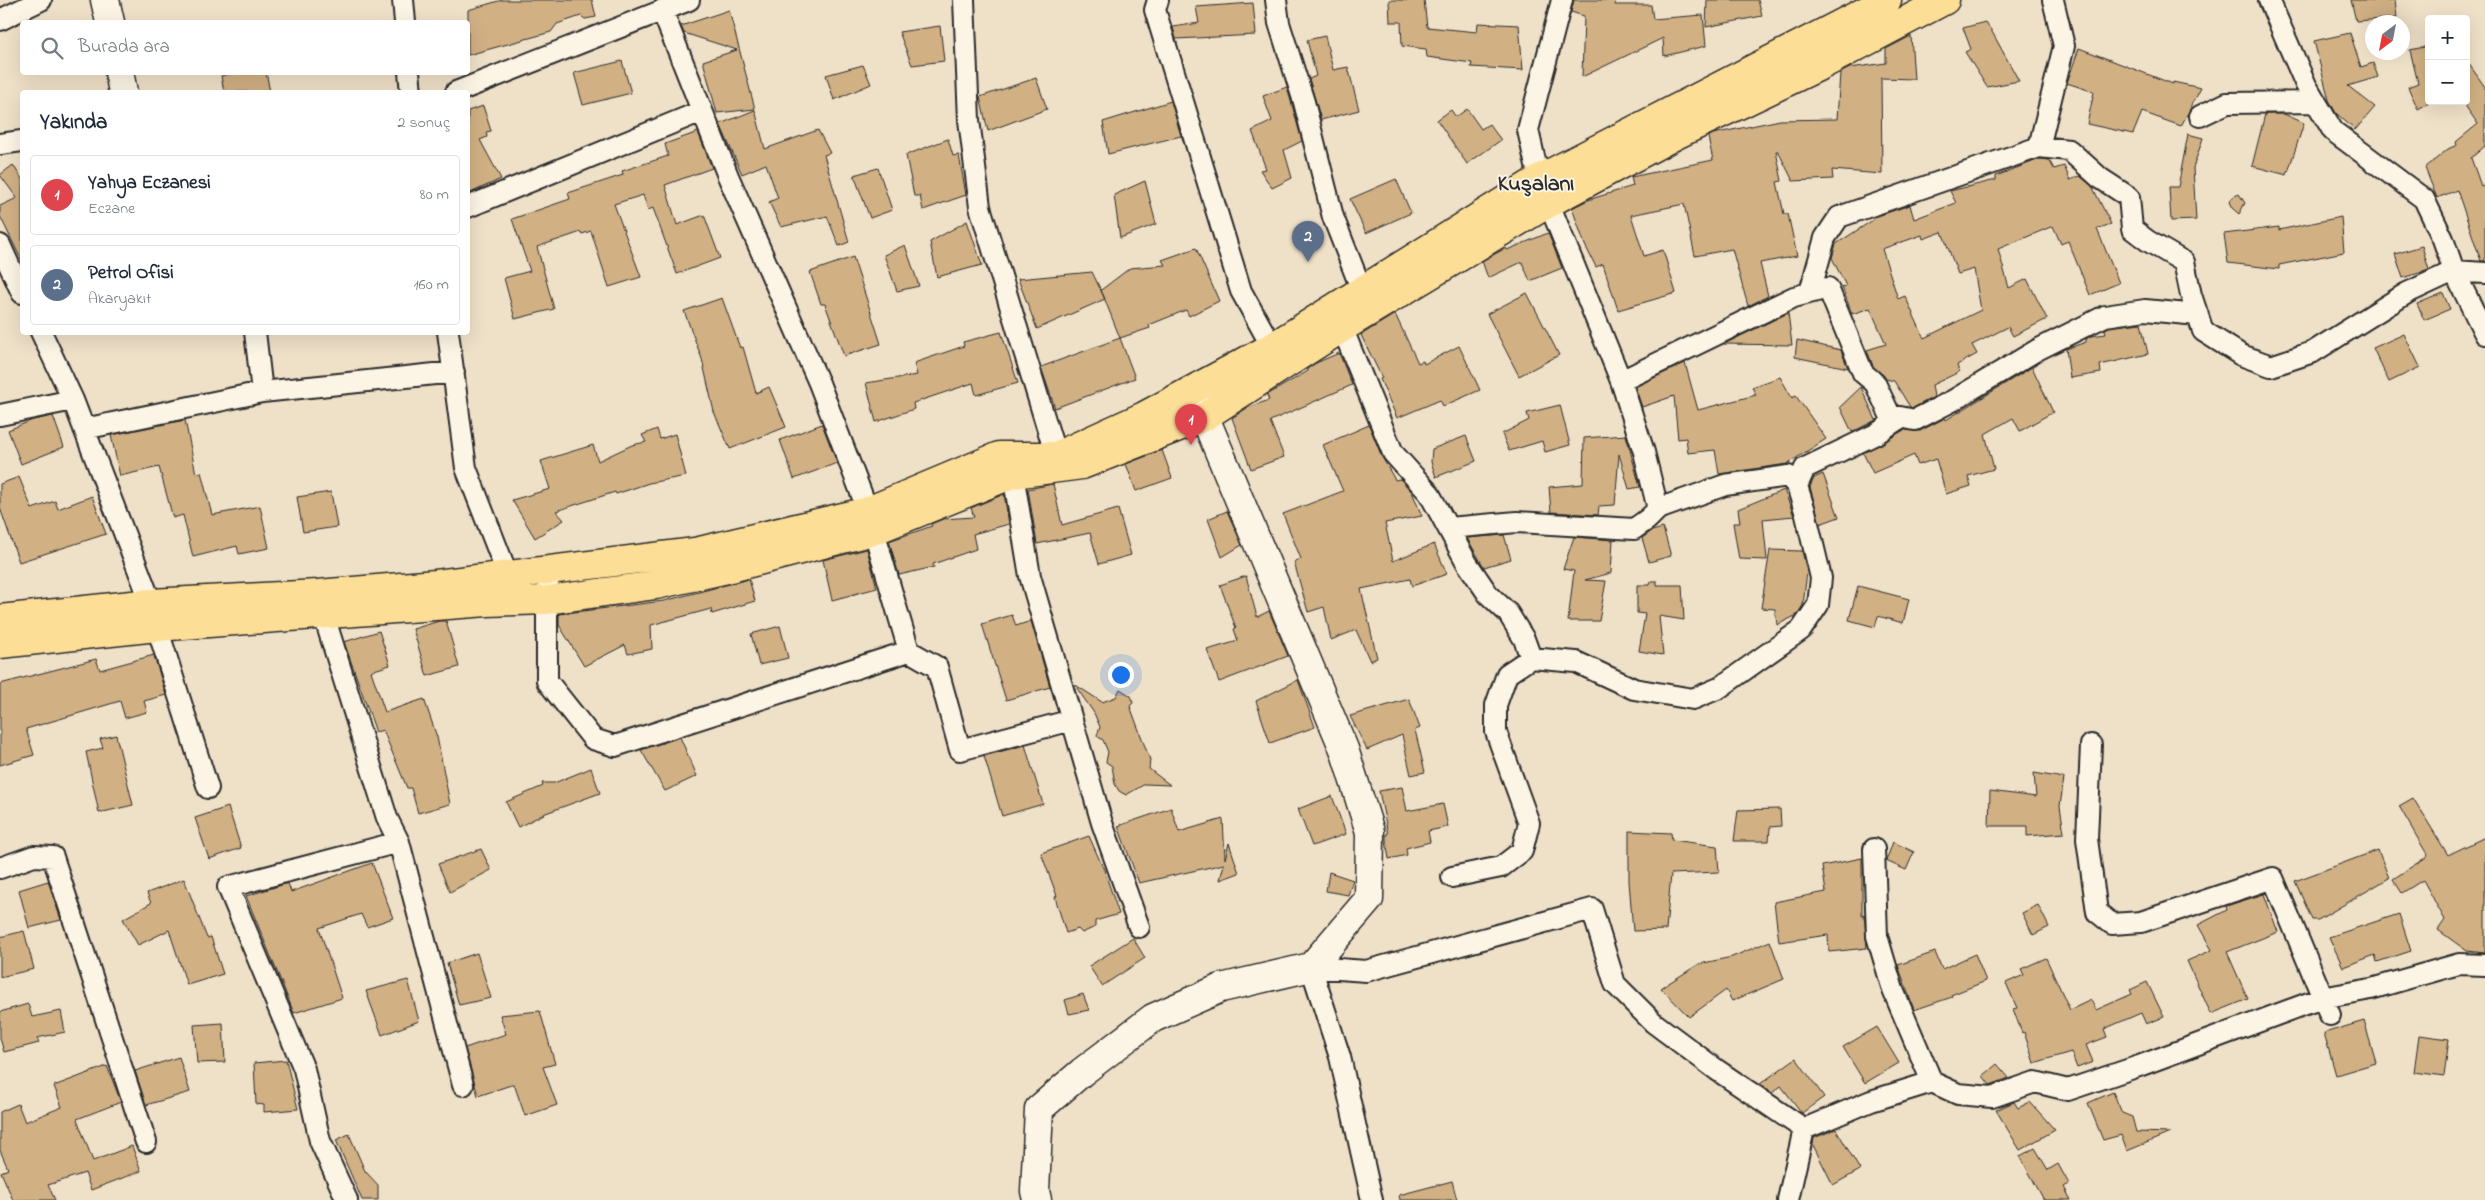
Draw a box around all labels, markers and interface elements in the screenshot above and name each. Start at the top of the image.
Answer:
north arrow [2365,15,2410,60]
map controls [2425,15,2470,105]
button: + [2425,15,2470,60]
search box [20,20,470,75]
icon: search [38,34,66,62]
text: Burada ara [78,34,170,61]
button: − [2425,60,2470,105]
text: Yakında [40,108,107,138]
text: 2 sonuç [397,111,450,135]
district label: Kuşalanı [1498,169,1574,201]
text: Yahya Eczanesi [88,170,211,197]
text: 1 [54,183,60,207]
text: 80 m [420,183,449,207]
text: Eczane [88,197,135,221]
pin: 2 [1292,221,1324,262]
text: Petrol Ofisi [88,260,174,287]
text: 2 [53,273,61,297]
text: 160 m [414,273,449,297]
text: Akaryakıt [88,287,151,311]
pin: 1 [1175,404,1207,445]
your location [1108,662,1134,688]

